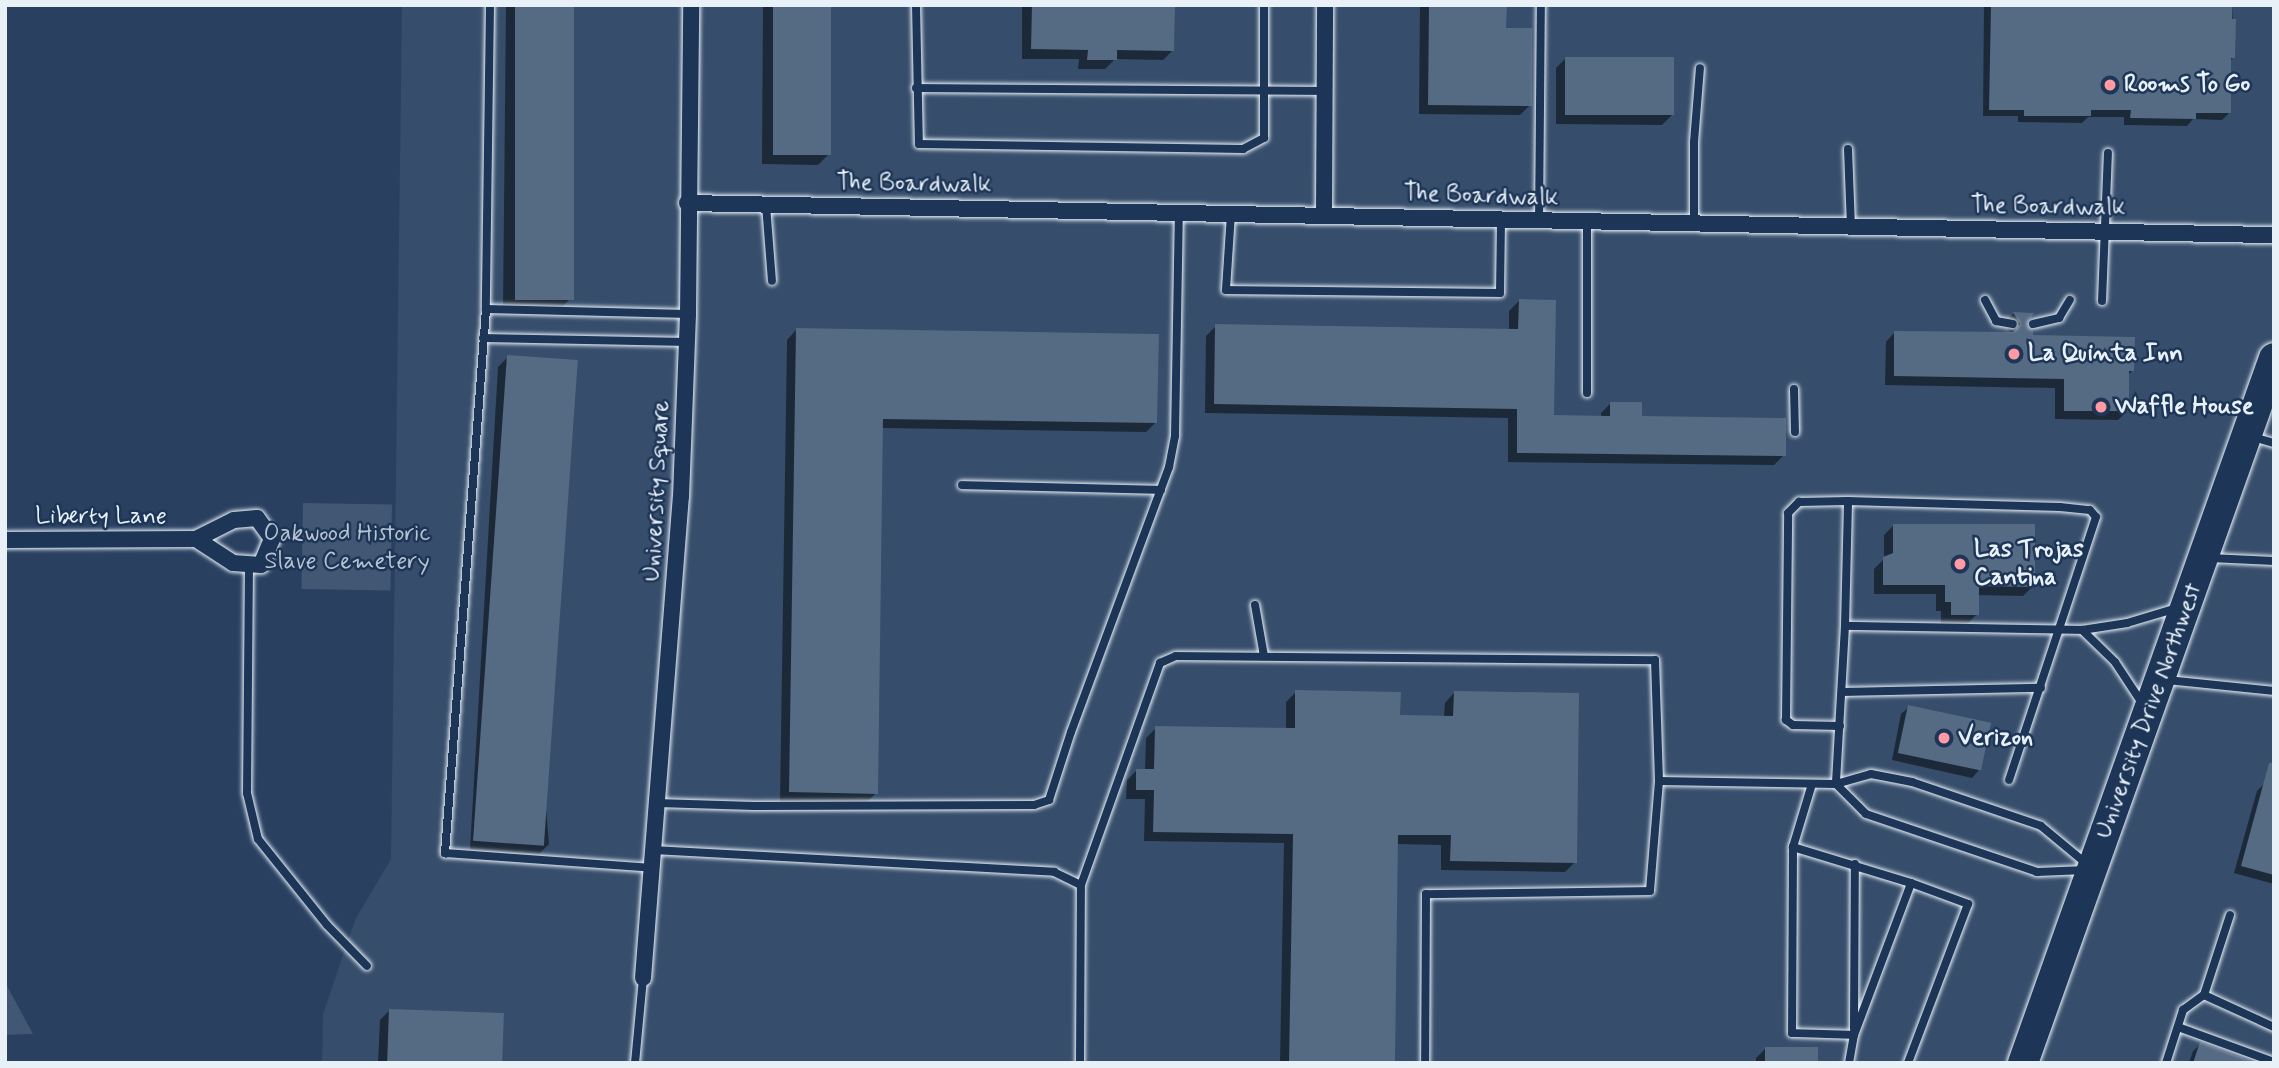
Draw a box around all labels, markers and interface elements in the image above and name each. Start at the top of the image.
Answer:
place label: Rooms To Go [2124,71,2251,99]
marker: Rooms To Go [2102,77,2118,93]
street label: The Boardwalk [838,168,990,200]
street label: The Boardwalk [1405,179,1557,213]
street label: The Boardwalk [1972,191,2124,223]
place label: La Quinta Inn [2028,340,2180,368]
marker: La Quinta Inn [2006,346,2022,362]
place label: Waffle House [2115,393,2249,421]
marker: Waffle House [2093,399,2109,415]
street label: University Square [638,400,676,582]
street label: Liberty Lane [35,503,167,531]
park label: Oakwood Historic Slave Cemetery [264,520,430,576]
place label: Las Trojas Cantina [1974,536,2082,592]
marker: Las Trojas Cantina [1952,556,1968,572]
street label: University Drive Northwest [2089,579,2209,843]
place label: Verizon [1958,724,2033,752]
marker: Verizon [1936,730,1952,746]

